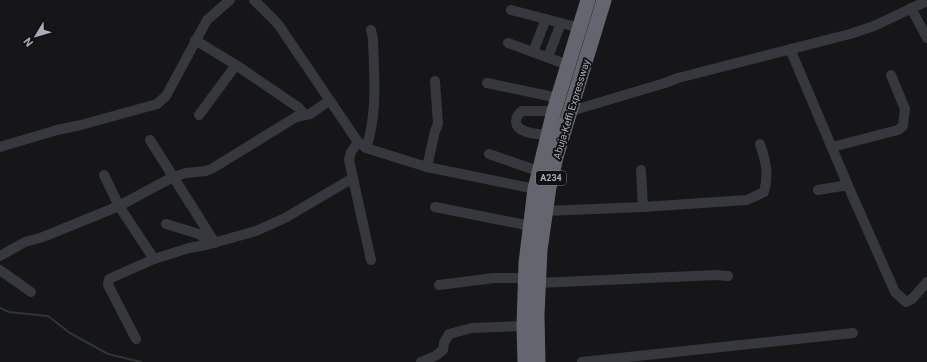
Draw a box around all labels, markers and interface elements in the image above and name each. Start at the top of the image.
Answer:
north arrow [16,16,56,56]
text: N [21,35,36,49]
street label: Abuja-Keffi Expressway [551,58,592,160]
road number: A234 [536,171,566,185]

